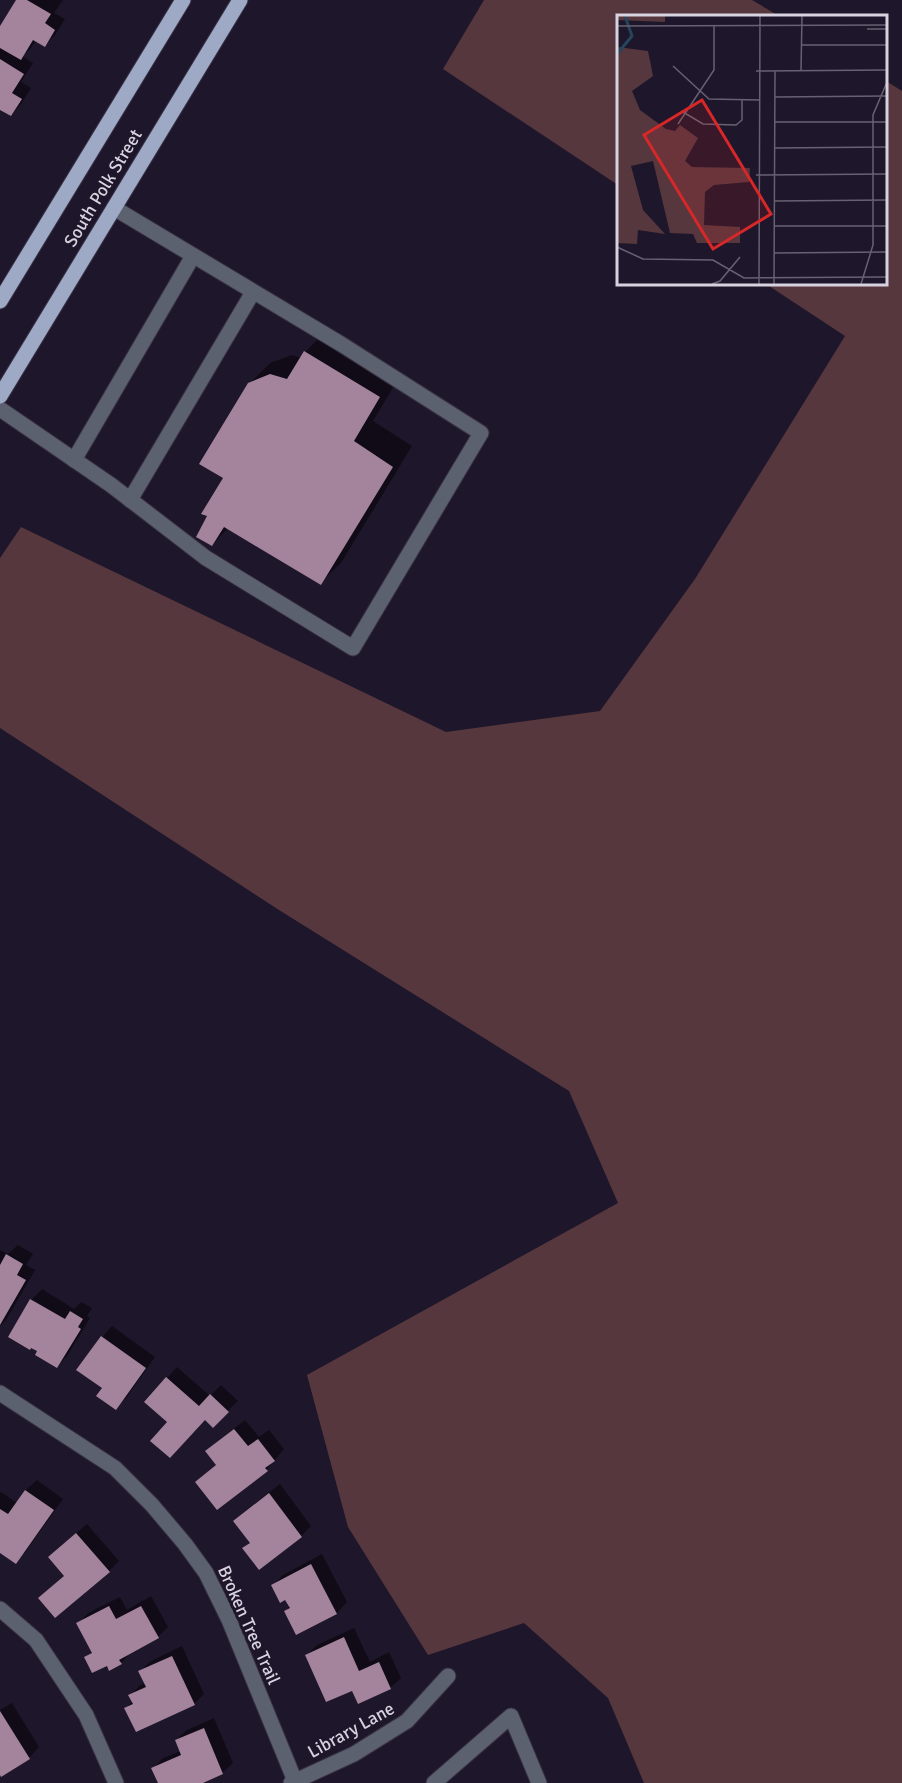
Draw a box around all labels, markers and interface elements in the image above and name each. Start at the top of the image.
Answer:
inset map [617,15,887,285]
street label: South Polk Street [59,125,147,251]
street label: Broken Tree Trail [213,1562,285,1688]
street label: Library Lane [304,1697,398,1763]

